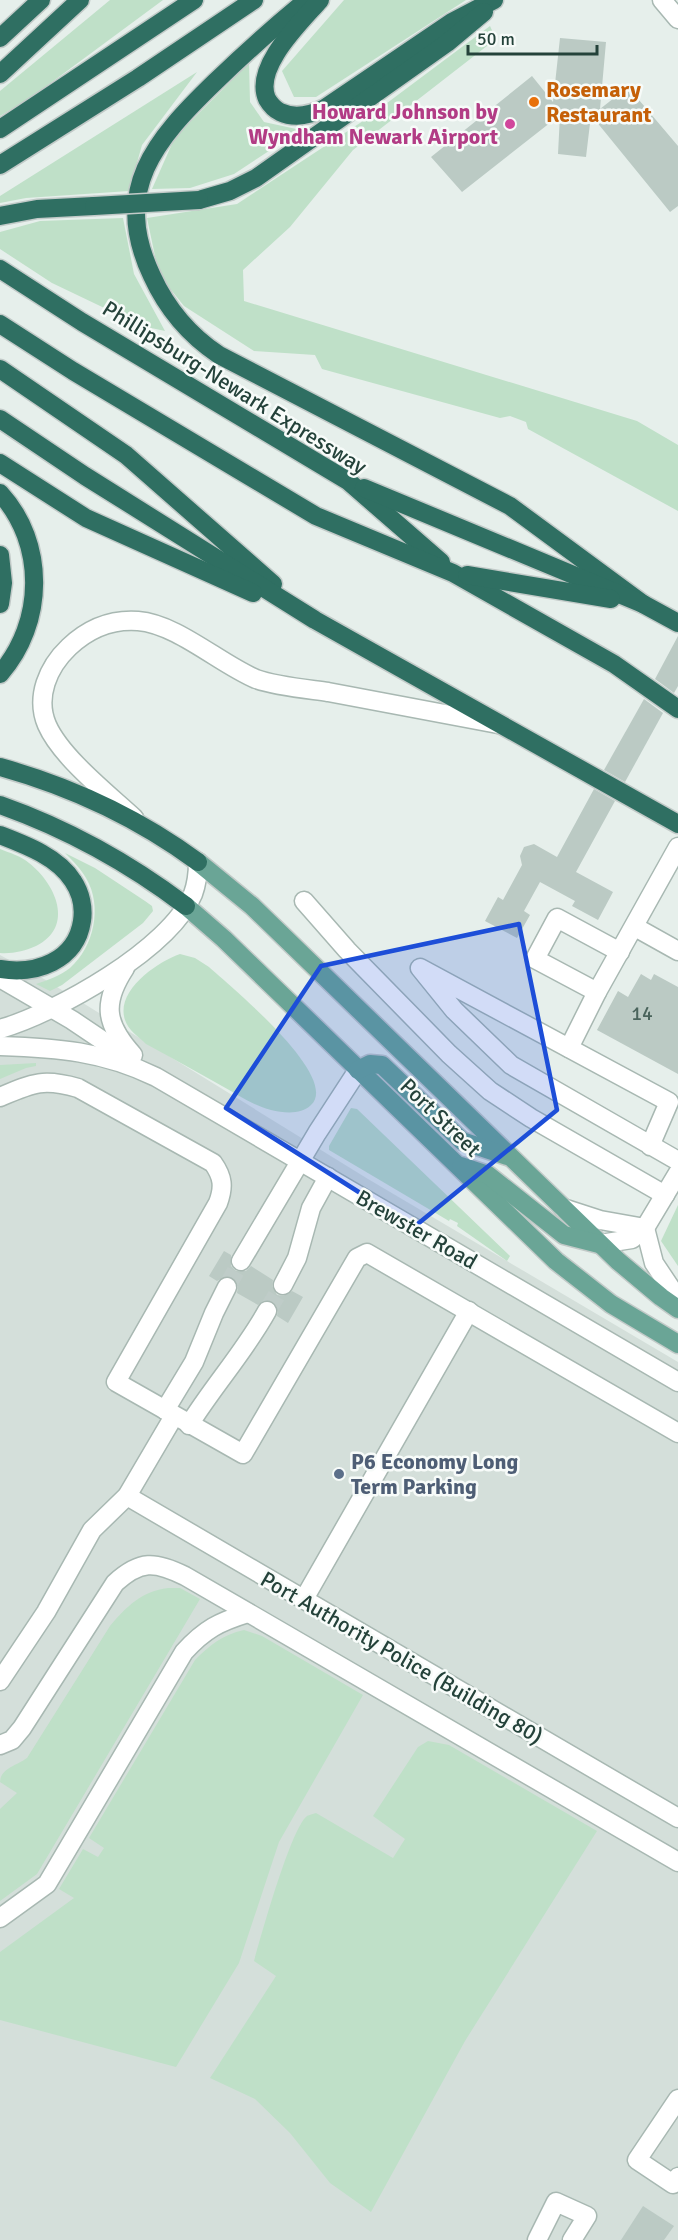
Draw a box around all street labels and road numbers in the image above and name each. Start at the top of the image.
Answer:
street label: Phillipsburg-Newark Expressway [98,295,372,480]
street label: Port Street [395,1072,487,1163]
street label: Brewster Road [351,1184,482,1275]
street label: Port Authority Police (Building 80) [256,1565,548,1750]

